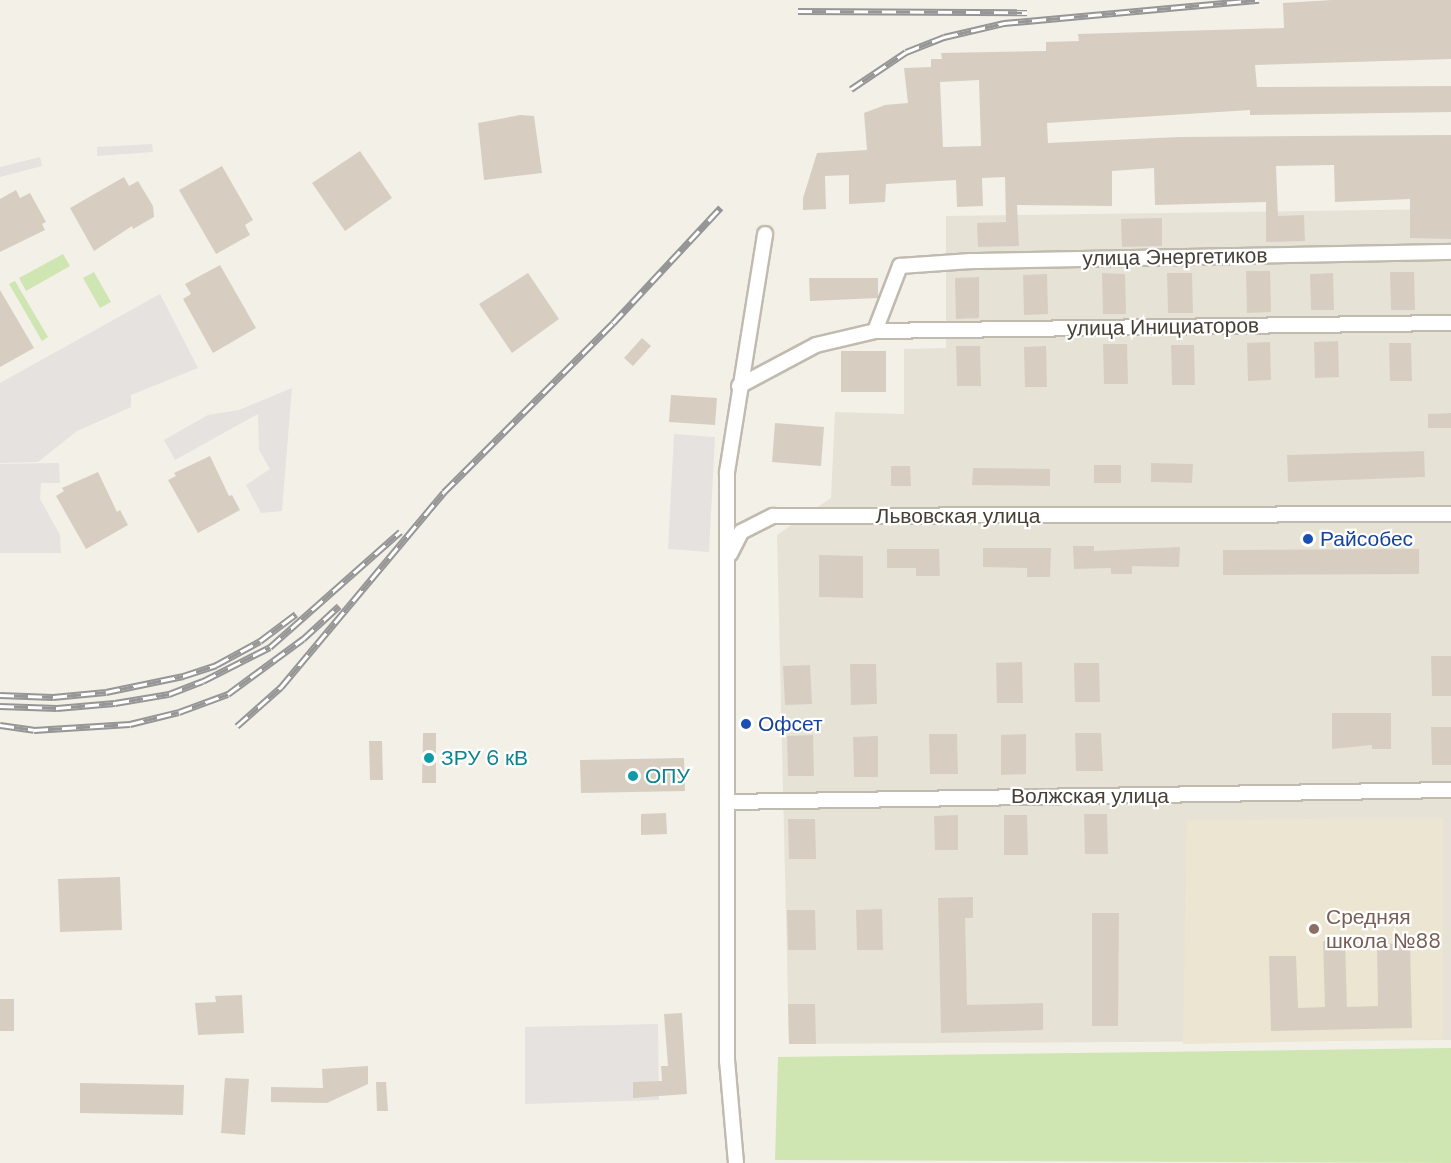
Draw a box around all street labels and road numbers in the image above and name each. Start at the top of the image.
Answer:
street label: улица Энергетиков [1082,243,1268,271]
street label: улица Инициаторов [1067,313,1259,341]
street label: Львовская улица [876,503,1040,529]
street label: Волжская улица [1011,783,1169,809]

